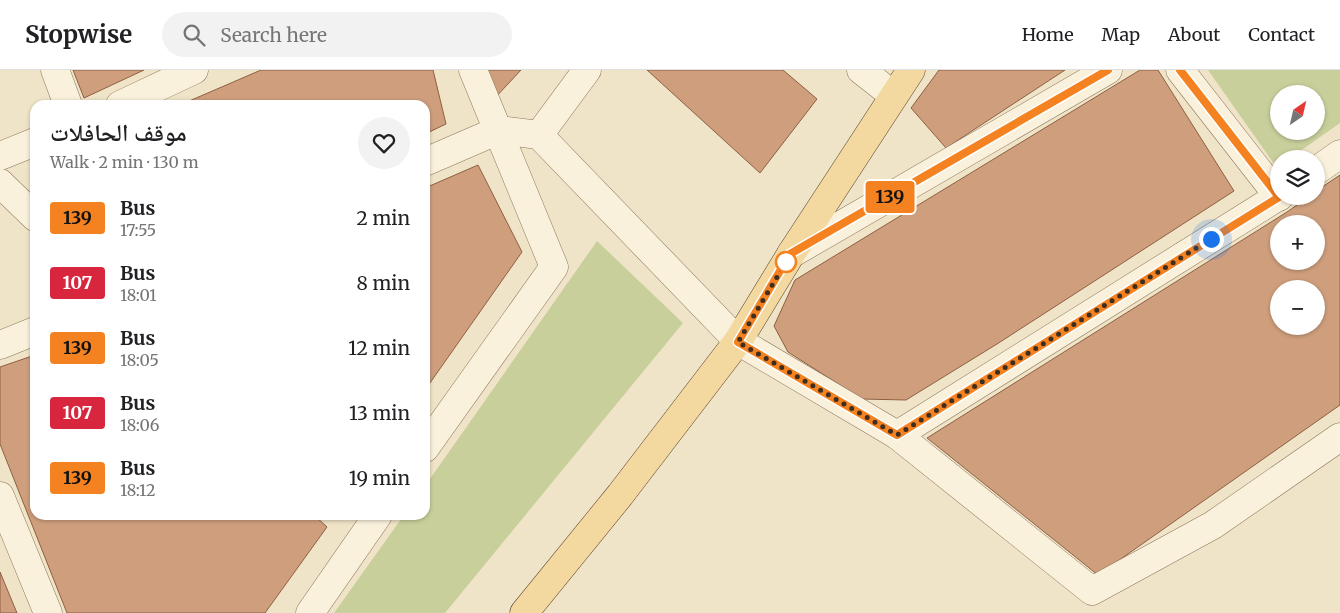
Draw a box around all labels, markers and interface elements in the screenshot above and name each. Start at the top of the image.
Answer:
search box [162,12,512,57]
text: Stopwise [25,19,132,50]
icon: search [180,21,208,49]
text: Search here [220,23,327,47]
text: Home [1022,23,1074,46]
text: Map [1102,23,1140,46]
text: About [1168,23,1220,46]
text: Contact [1248,23,1315,46]
north arrow [1270,85,1325,140]
map controls [1270,85,1325,335]
text: موقف الحافلات [50,117,187,148]
button: heart [358,117,410,169]
button: layers [1270,150,1325,205]
text: Walk · 2 min · 130 m [50,152,199,172]
line badge: 139 [861,181,919,213]
text: 139 [876,185,904,208]
text: Bus [120,196,155,220]
text: 139 [63,206,92,229]
text: 2 min [357,206,410,230]
button: + [1270,215,1325,270]
text: 17:55 [120,220,156,240]
your location [1199,227,1224,252]
unlabelled marker [775,251,797,273]
text: Bus [120,261,155,285]
text: 107 [63,271,92,294]
text: 8 min [357,271,410,295]
button: − [1270,280,1325,335]
text: 18:01 [120,285,156,305]
text: Bus [120,326,155,350]
text: 139 [63,336,92,359]
text: 12 min [348,336,410,360]
text: 18:05 [120,350,159,370]
text: Bus [120,391,155,415]
text: 107 [63,401,92,424]
text: 13 min [349,401,410,425]
text: 18:06 [120,415,159,435]
text: Bus [120,456,155,480]
text: 139 [63,466,92,489]
text: 19 min [349,466,410,490]
text: 18:12 [120,480,156,500]

